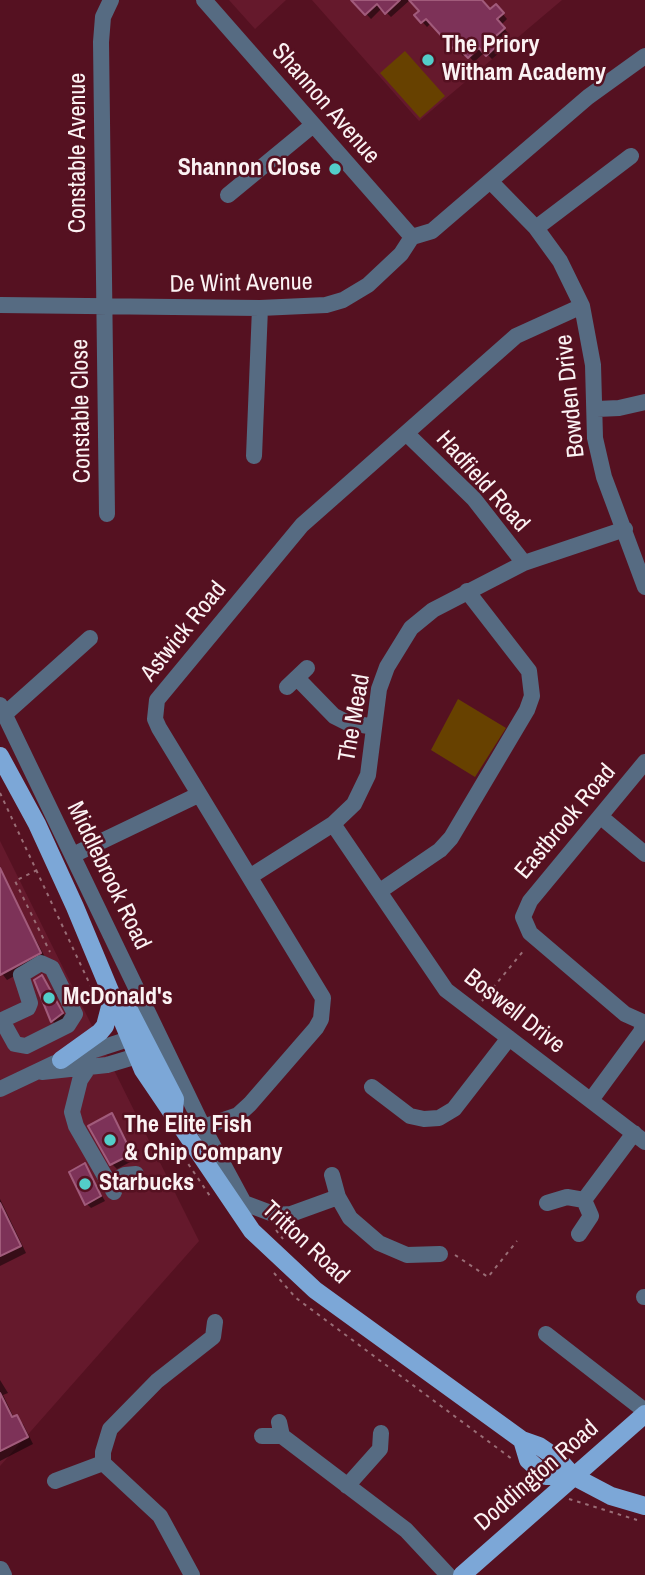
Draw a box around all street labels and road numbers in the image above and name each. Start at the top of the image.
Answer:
street label: Shannon Avenue [265,38,385,170]
street label: Constable Avenue [65,73,93,233]
street label: De Wint Avenue [169,268,313,300]
street label: Bowden Drive [550,333,592,459]
street label: Constable Close [66,339,98,483]
street label: Hadfield Road [429,426,535,538]
street label: Astwick Road [135,576,233,688]
street label: The Mead [333,672,377,764]
street label: Eastbrook Road [510,759,622,885]
street label: Middlebrook Road [60,797,156,955]
street label: Boswell Drive [458,964,570,1060]
street label: Tritton Road [255,1195,355,1291]
street label: Doddington Road [469,1415,605,1537]

